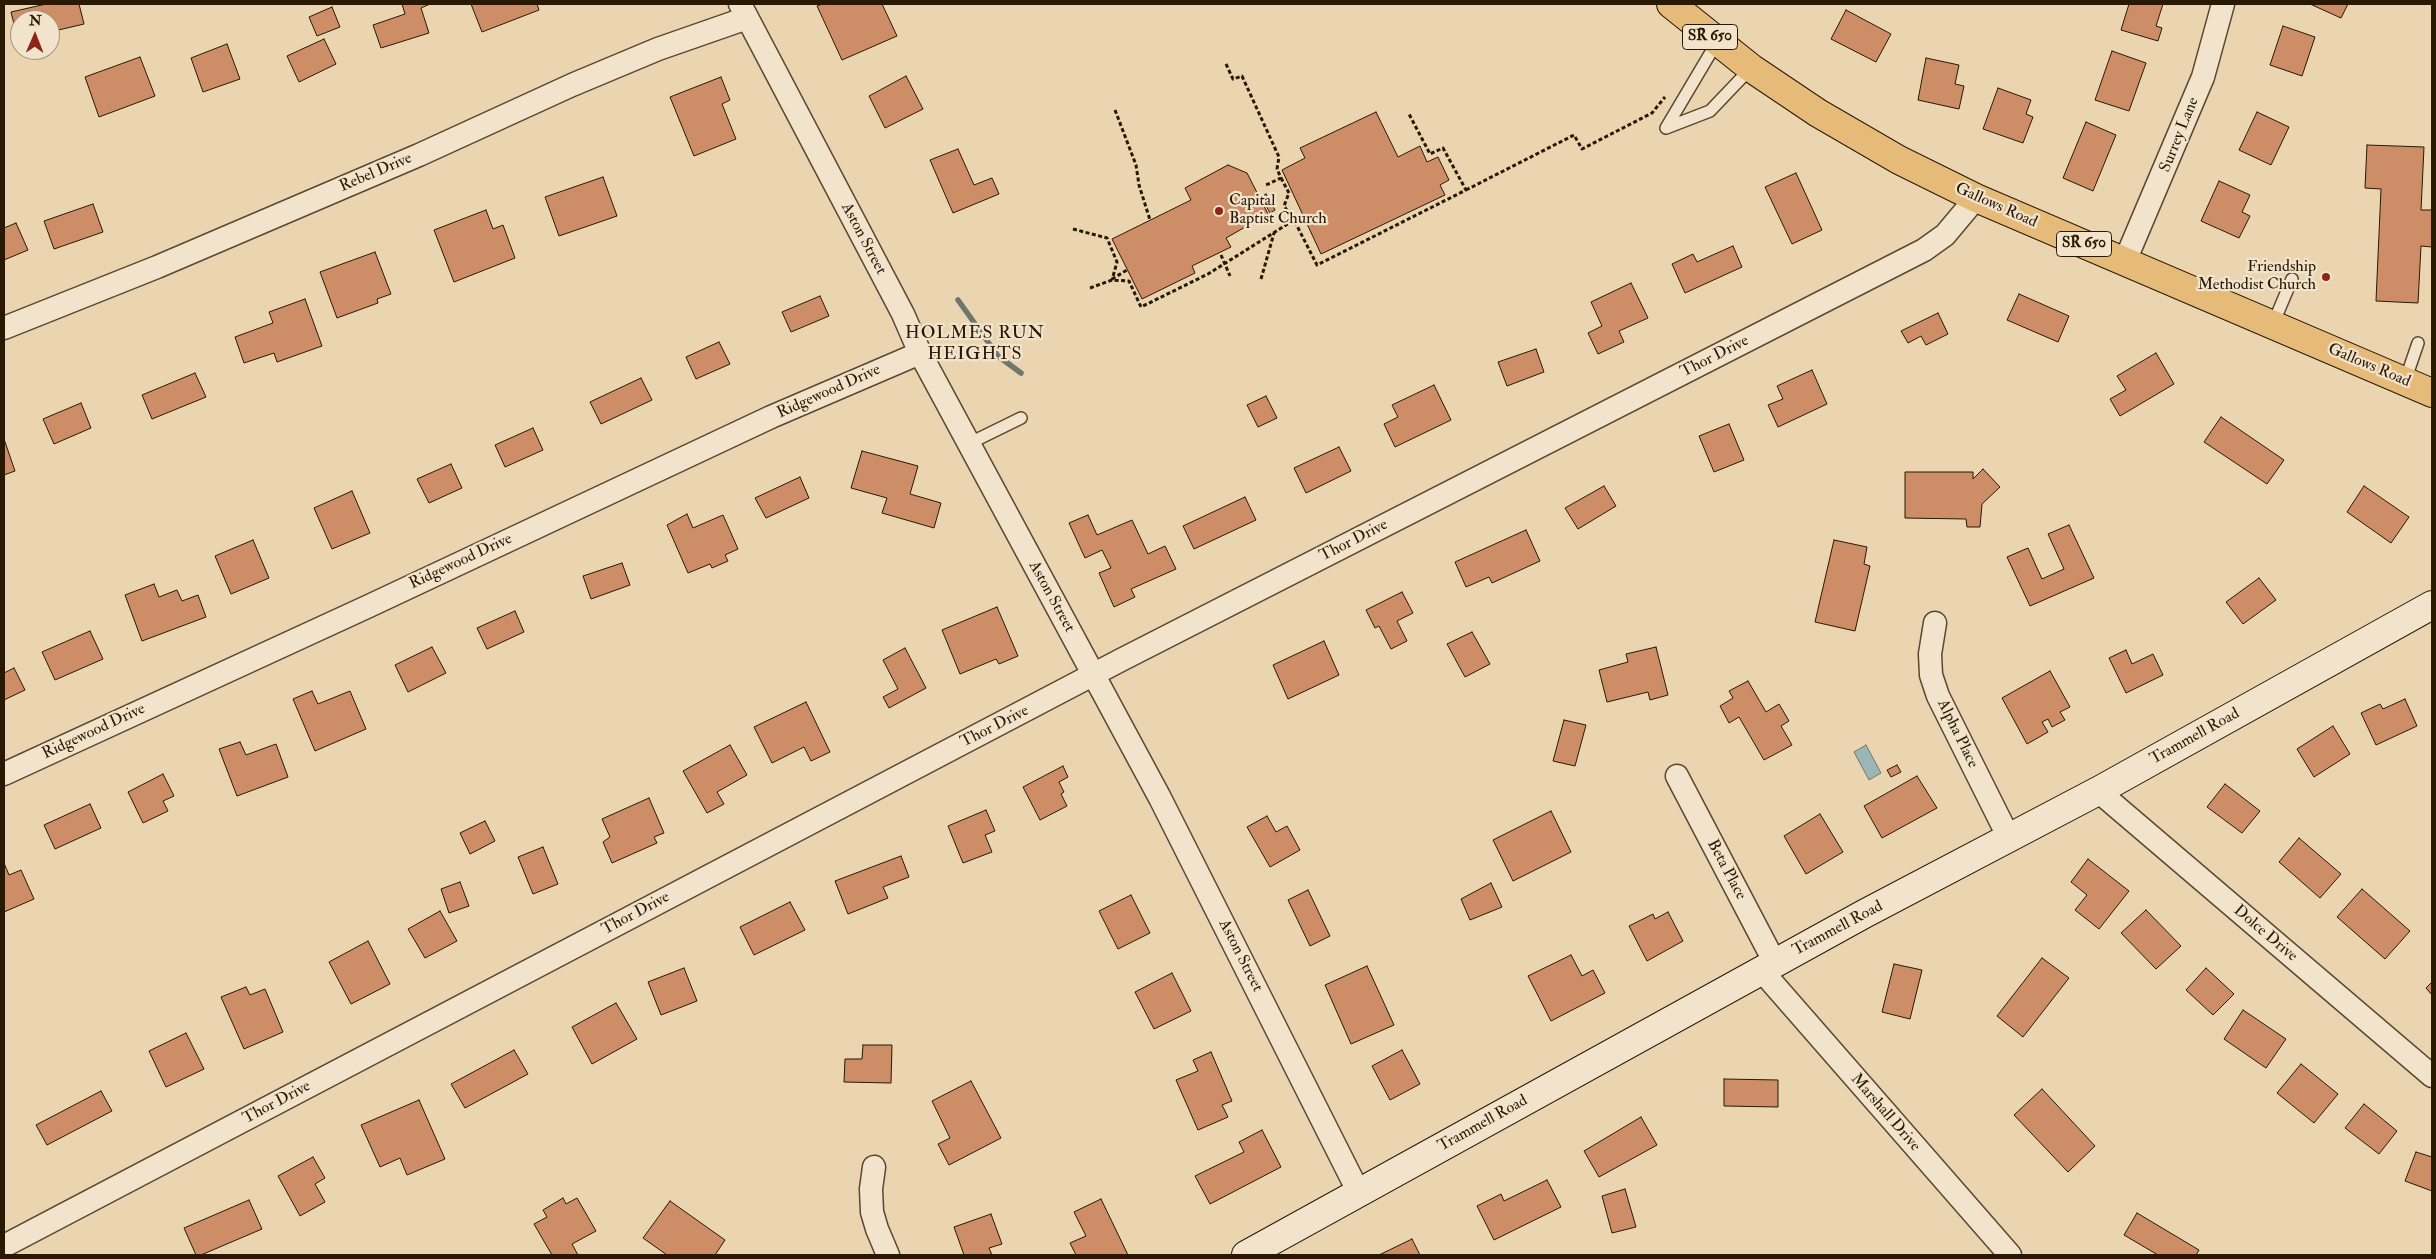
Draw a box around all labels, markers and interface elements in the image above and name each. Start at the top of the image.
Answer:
north arrow [10,10,60,60]
text: N [29,12,42,29]
road number: SR 650 [1682,24,1738,50]
street label: Surrey Lane [2156,95,2204,175]
street label: Rebel Drive [337,149,415,197]
street label: Gallows Road [1952,179,2040,233]
place label: Capital Baptist Church [1229,192,1327,230]
street label: Aston Street [836,200,890,278]
marker: Capital Baptist Church [1213,205,1225,217]
road number: SR 650 [2056,232,2112,256]
place label: Friendship Methodist Church [2198,258,2316,296]
marker: Friendship Methodist Church [2320,271,2332,283]
district label: HOLMES RUN HEIGHTS [904,323,1046,366]
street label: Thor Drive [1678,332,1752,382]
street label: Gallows Road [2325,340,2413,392]
street label: Ridgewood Drive [774,361,884,423]
street label: Thor Drive [1317,516,1391,566]
street label: Ridgewood Drive [407,530,515,594]
street label: Aston Street [1024,558,1078,636]
street label: Alpha Place [1932,697,1982,771]
street label: Ridgewood Drive [40,700,148,764]
street label: Thor Drive [958,702,1032,752]
street label: Trammell Road [2147,705,2243,769]
street label: Beta Place [1702,837,1750,903]
street label: Thor Drive [599,888,673,940]
street label: Trammell Road [1790,897,1886,961]
street label: Dolce Drive [2229,902,2301,966]
street label: Aston Street [1214,917,1266,995]
street label: Marshall Drive [1846,1070,1924,1156]
street label: Thor Drive [240,1077,314,1129]
street label: Trammell Road [1435,1092,1531,1156]

